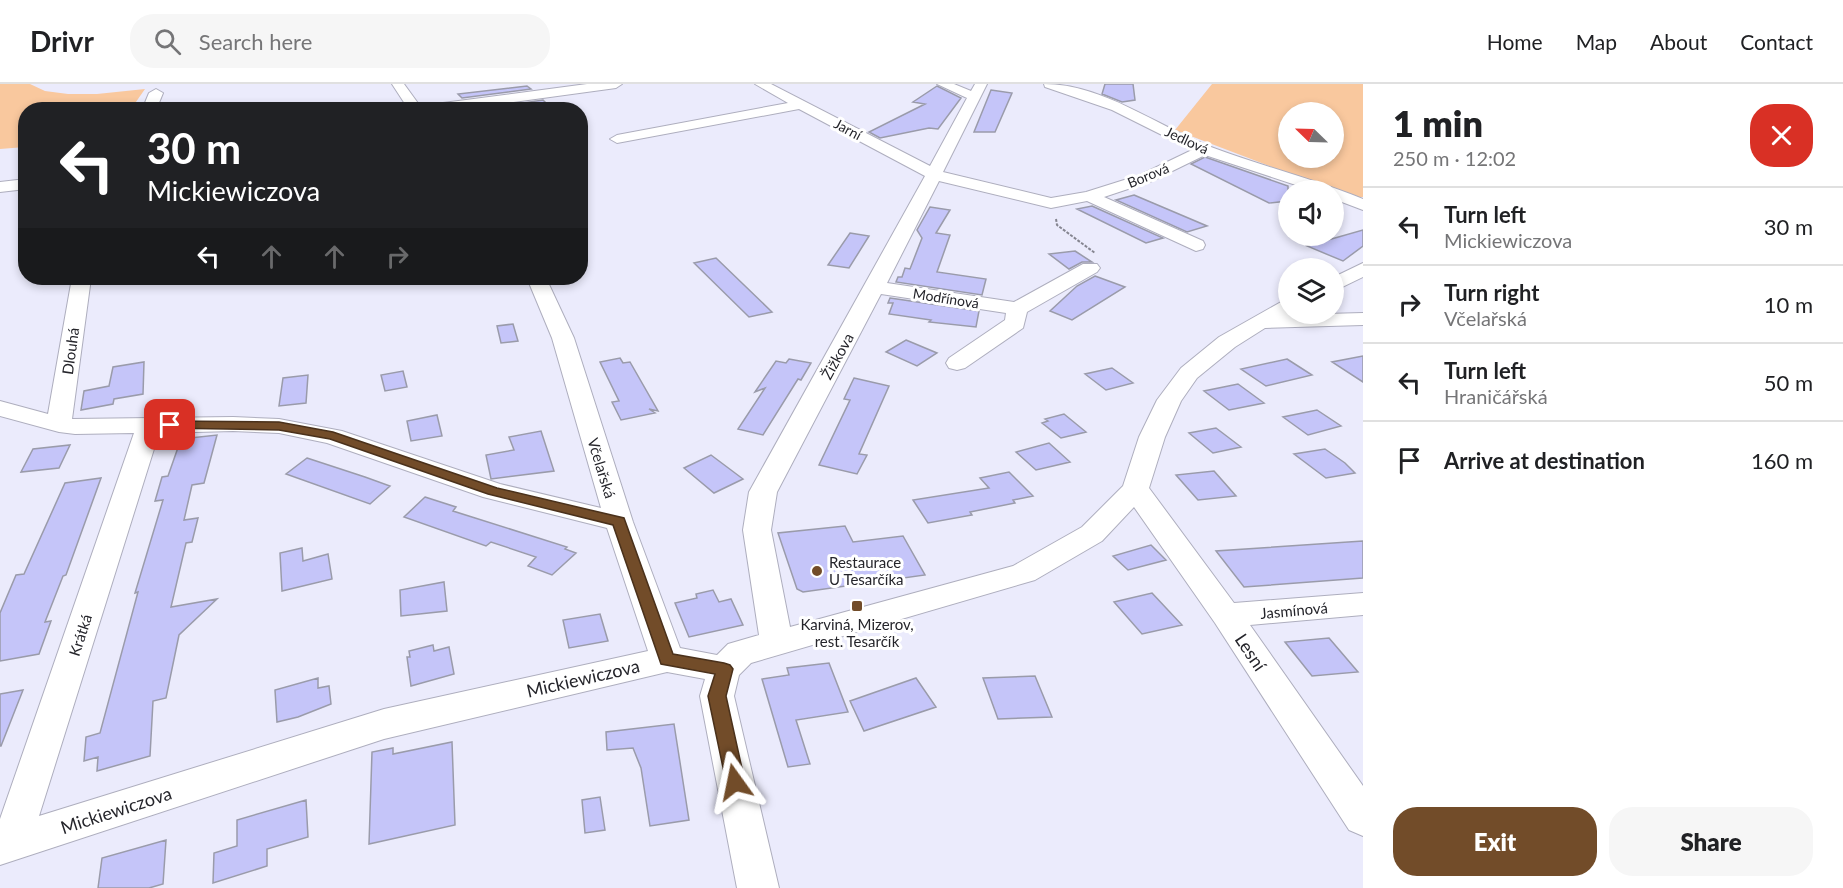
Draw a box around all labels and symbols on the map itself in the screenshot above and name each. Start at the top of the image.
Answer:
north arrow [1278,102,1344,168]
street label: Jarní [831,115,865,144]
street label: Jedlová [1163,123,1211,157]
street label: Borová [1125,159,1171,191]
street label: Modřínová [912,284,980,312]
street label: Dlouhá [58,326,82,376]
street label: Žižkova [817,330,857,382]
pin [144,399,195,450]
street label: Včelařská [584,436,620,500]
place label: Restaurace U Tesarčíka [829,553,904,588]
marker: Restaurace U Tesarčíka [810,564,824,578]
street label: Jasmínová [1260,598,1328,622]
marker: Karviná, Mizerov, rest. Tesarčík [850,599,864,613]
street label: Krátká [65,612,95,658]
place label: Karviná, Mizerov, rest. Tesarčík [800,615,914,650]
street label: Lesní [1231,629,1272,675]
street label: Mickiewiczova [524,654,642,702]
position arrow [703,750,767,814]
street label: Mickiewiczova [58,782,174,838]

